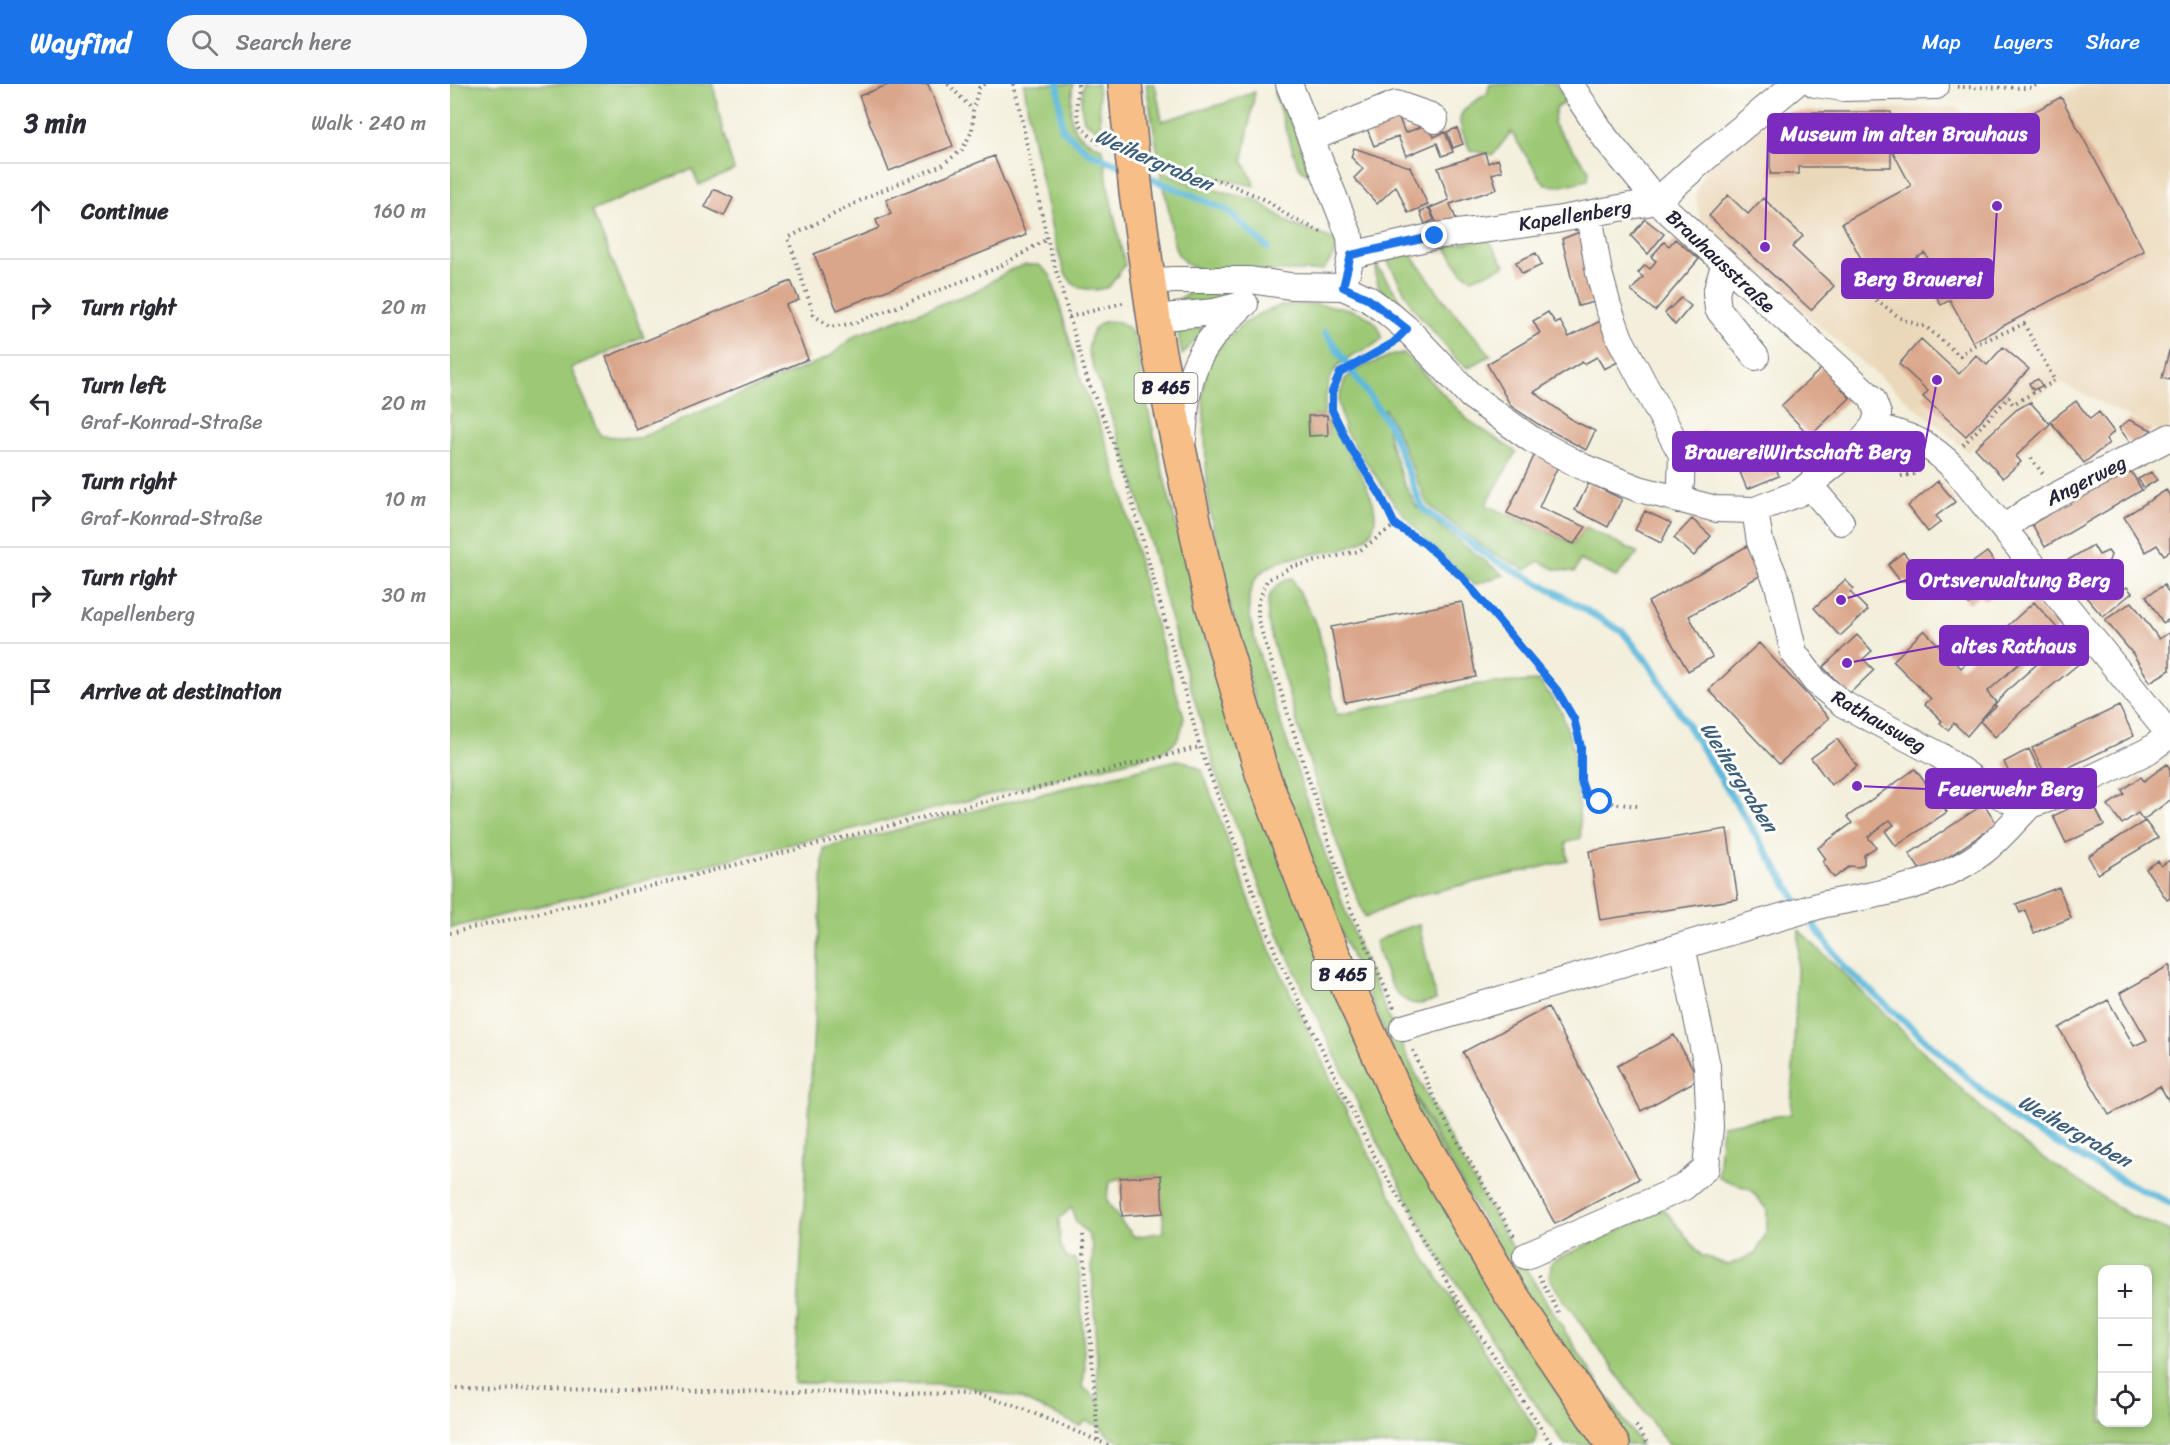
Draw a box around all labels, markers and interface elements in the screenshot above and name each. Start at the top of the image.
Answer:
search box [167,15,587,69]
text: Wayfind [30,18,131,67]
text: Search here [236,23,352,62]
text: Map [1922,23,1961,61]
text: Layers [1994,23,2053,61]
text: Share [2086,23,2140,61]
icon: search [188,26,221,59]
text: 3 min [24,100,86,146]
text: Walk · 240 m [311,106,426,141]
callout: Museum im alten Brauhaus [1768,114,2039,153]
text: Museum im alten Brauhaus [1780,115,2028,153]
water label: Weihergraben [1089,117,1222,204]
street label: Kapellenberg [1516,189,1634,242]
text: Continue [81,192,169,231]
text: 160 m [373,194,426,229]
icon: ahead [24,195,57,228]
street label: Brauhausstraße [1657,201,1784,322]
route end [1421,222,1447,248]
callout: Berg Brauerei [1842,259,1993,298]
text: Berg Brauerei [1854,260,1983,298]
text: Turn right [81,288,176,327]
text: 20 m [381,290,426,325]
icon: right [24,291,57,324]
text: Turn left [81,366,166,405]
road number: B 465 [1134,373,1198,403]
text: 20 m [381,386,426,421]
icon: left [24,387,57,420]
text: Graf-Konrad-Straße [81,405,263,440]
callout: BrauereiWirtschaft Berg [1673,432,1924,471]
text: BrauereiWirtschaft Berg [1685,433,1912,471]
street label: Angerweg [2039,445,2133,516]
text: Turn right [81,462,176,501]
text: 10 m [384,482,426,517]
icon: right [24,483,57,516]
text: Graf-Konrad-Straße [81,501,263,536]
text: Turn right [81,558,176,597]
callout: Ortsverwaltung Berg [1907,560,2123,599]
text: Ortsverwaltung Berg [1919,561,2111,599]
text: 30 m [382,578,426,613]
icon: right [24,579,57,612]
text: Kapellenberg [81,597,195,632]
callout: altes Rathaus [1940,626,2088,665]
text: altes Rathaus [1951,627,2077,665]
text: Arrive at destination [81,672,282,711]
icon: arrive [24,675,57,708]
street label: Rathausweg [1825,680,1933,763]
water label: Weihergraben [1690,714,1790,843]
callout: Feuerwehr Berg [1926,769,2096,808]
text: Feuerwehr Berg [1937,770,2084,808]
route start [1586,788,1612,814]
road number: B 465 [1312,960,1374,990]
water label: Weihergraben [2011,1083,2141,1180]
map controls [2098,1265,2152,1427]
button: + [2098,1265,2152,1319]
button: − [2098,1319,2152,1373]
button: locate [2098,1373,2152,1427]

